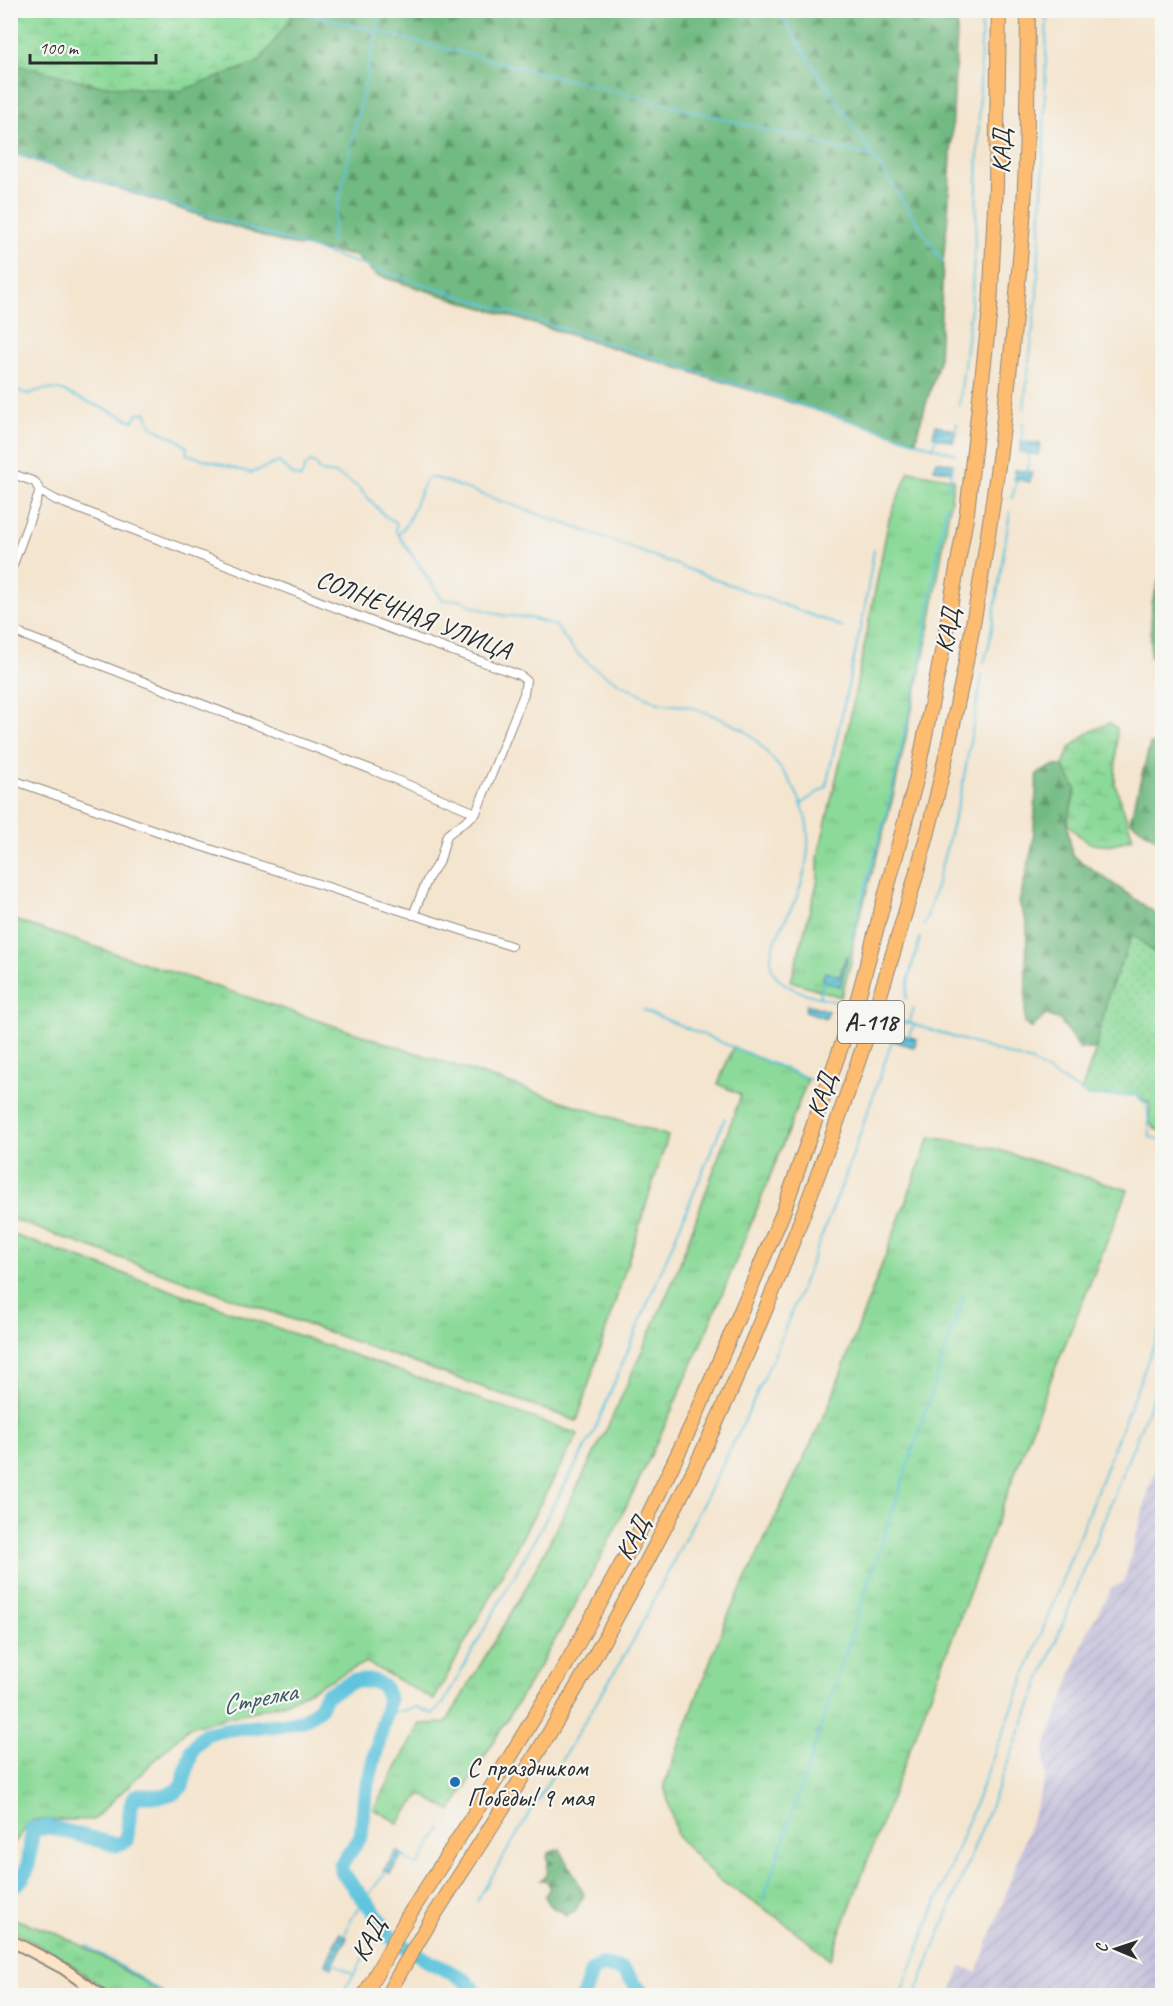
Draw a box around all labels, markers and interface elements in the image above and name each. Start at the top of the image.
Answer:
scale bar [30,27,156,65]
text: 100 m [39,37,80,59]
street label: КАД [984,127,1019,174]
street label: СОЛНЕЧНАЯ УЛИЦА [312,562,518,668]
street label: КАД [927,604,968,655]
road number: А-118 [838,1001,904,1043]
street label: КАД [799,1067,845,1122]
street label: КАД [607,1510,658,1566]
water label: Стрелка [219,1674,301,1722]
place label: С праздником Победы! 9 мая [467,1751,595,1814]
marker: С праздником Победы! 9 мая [448,1775,462,1789]
street label: КАД [343,1911,394,1967]
north arrow [1086,1919,1146,1979]
text: С [1092,1942,1112,1953]

